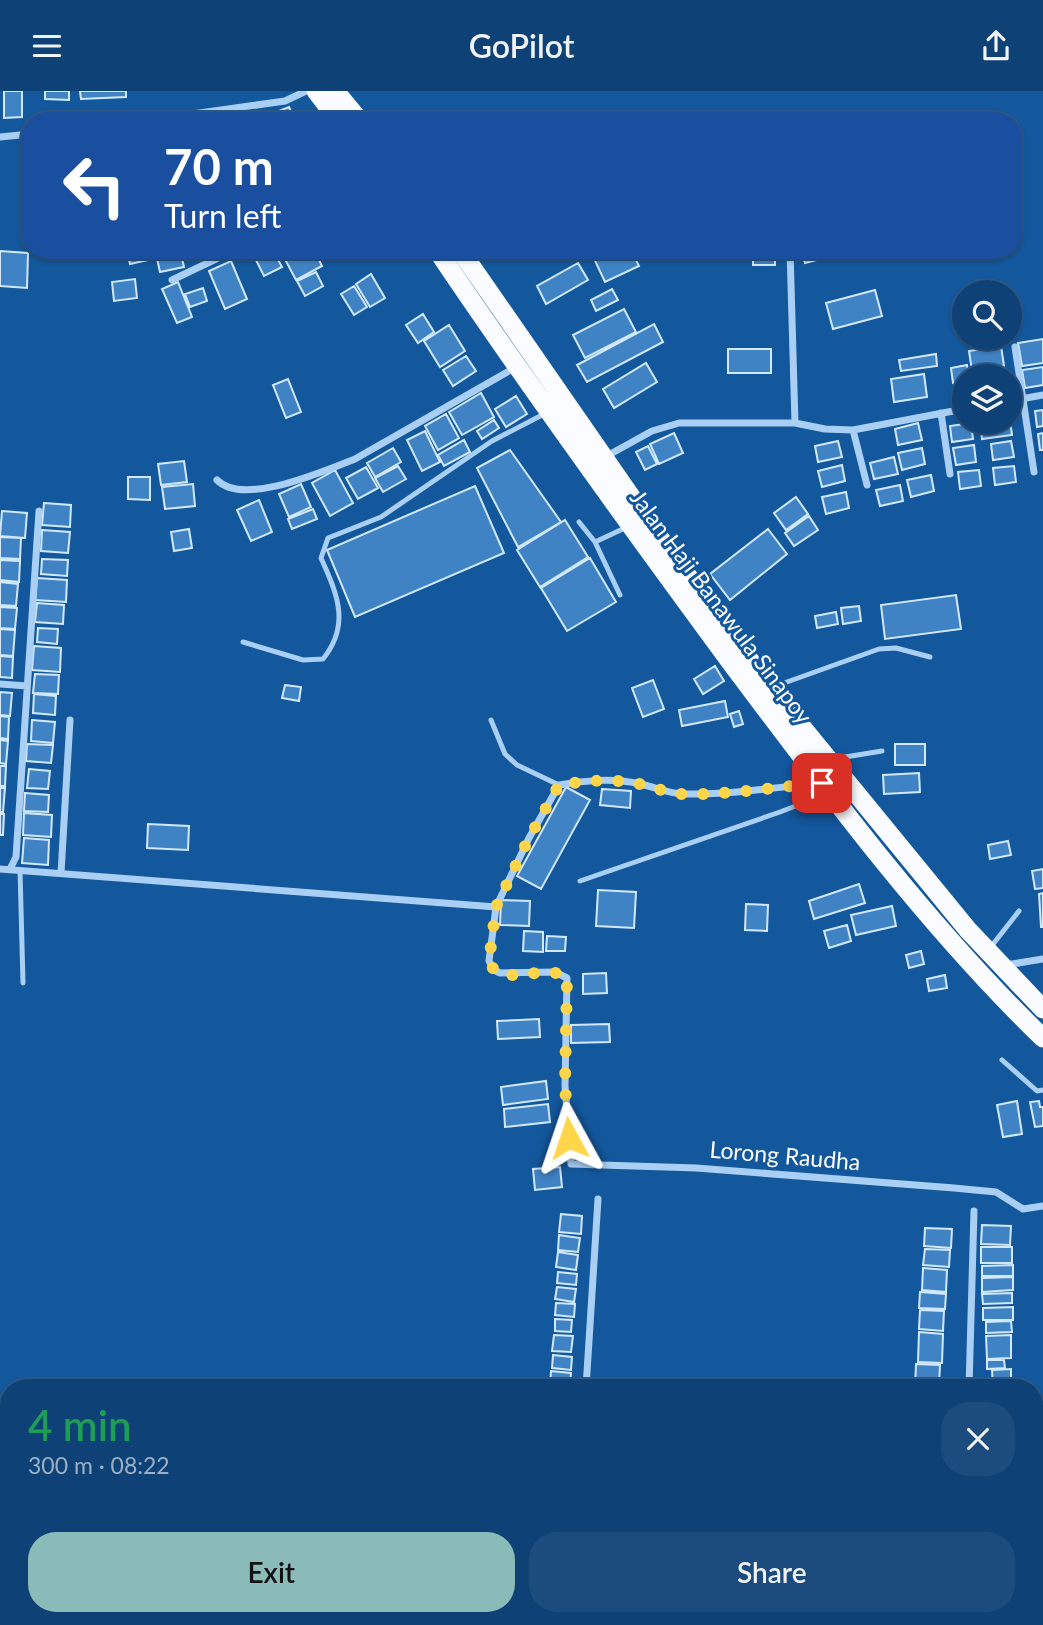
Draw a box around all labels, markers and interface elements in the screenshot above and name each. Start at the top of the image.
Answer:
text: GoPilot [469,26,574,65]
icon: menu [28,27,66,65]
icon: share [977,27,1015,65]
text: 70 m [164,137,274,195]
icon: left [49,140,140,231]
text: Turn left [164,196,281,235]
map controls [952,280,1022,434]
button: search [952,280,1022,350]
button: layers [952,364,1022,434]
street label: Jalan Haji Banawula Sinapoy [625,484,819,729]
pin [792,753,852,813]
icon: arrive [803,764,841,802]
position arrow [532,1101,606,1175]
street label: Lorong Raudha [709,1134,862,1176]
text: 4 min [28,1400,132,1450]
button: close [941,1402,1015,1476]
text: 300 m · 08:22 [28,1451,170,1479]
button: Exit [28,1532,515,1612]
button: Share [529,1532,1015,1612]

